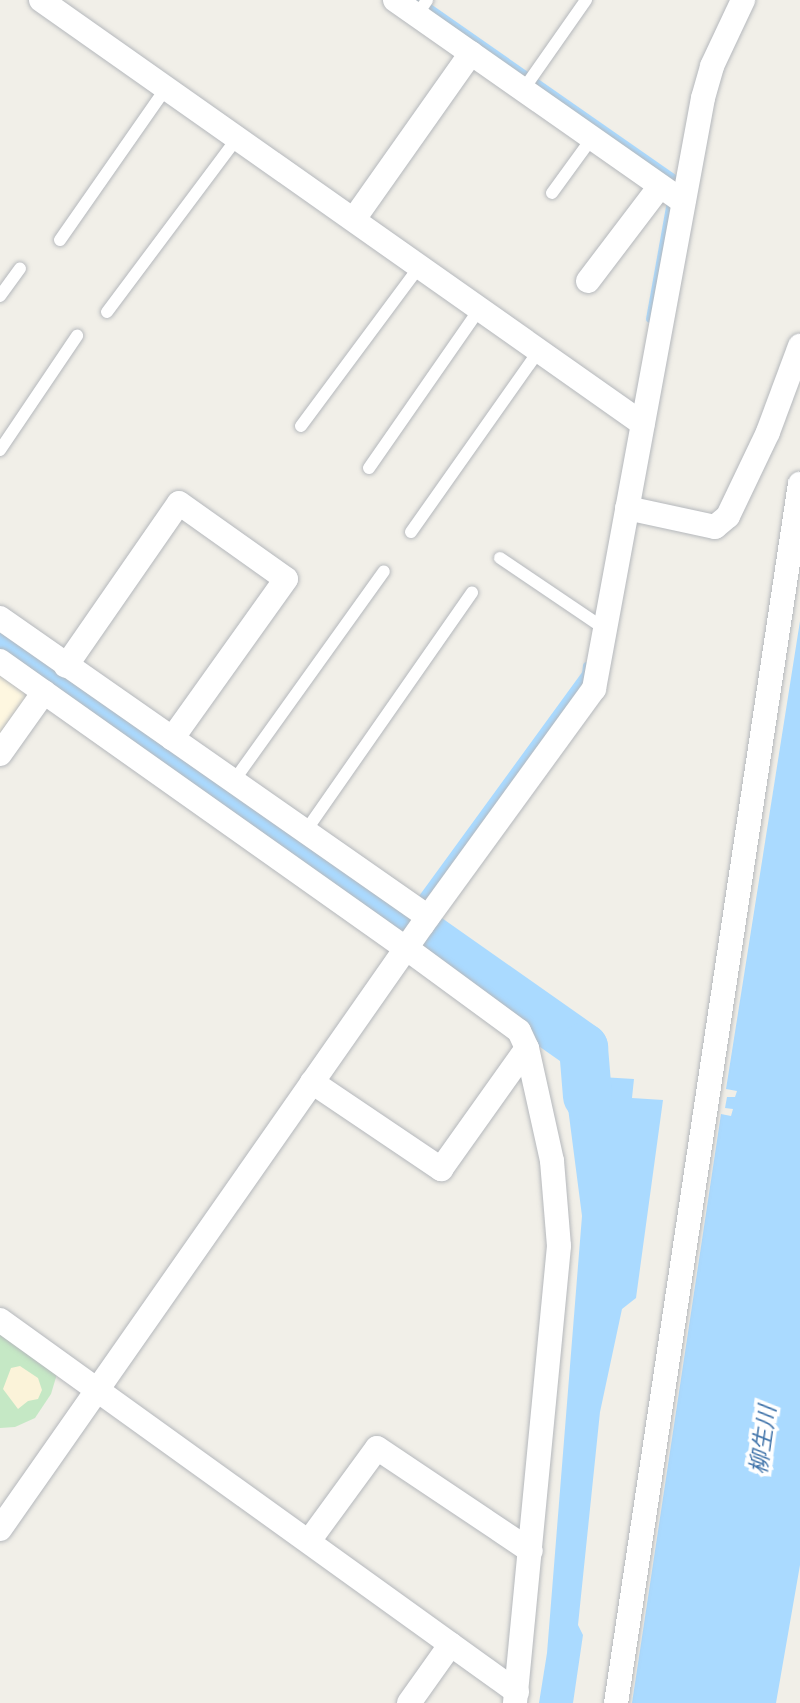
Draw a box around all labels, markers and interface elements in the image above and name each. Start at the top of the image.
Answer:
water label: 柳生川 [745,1404,781,1476]

